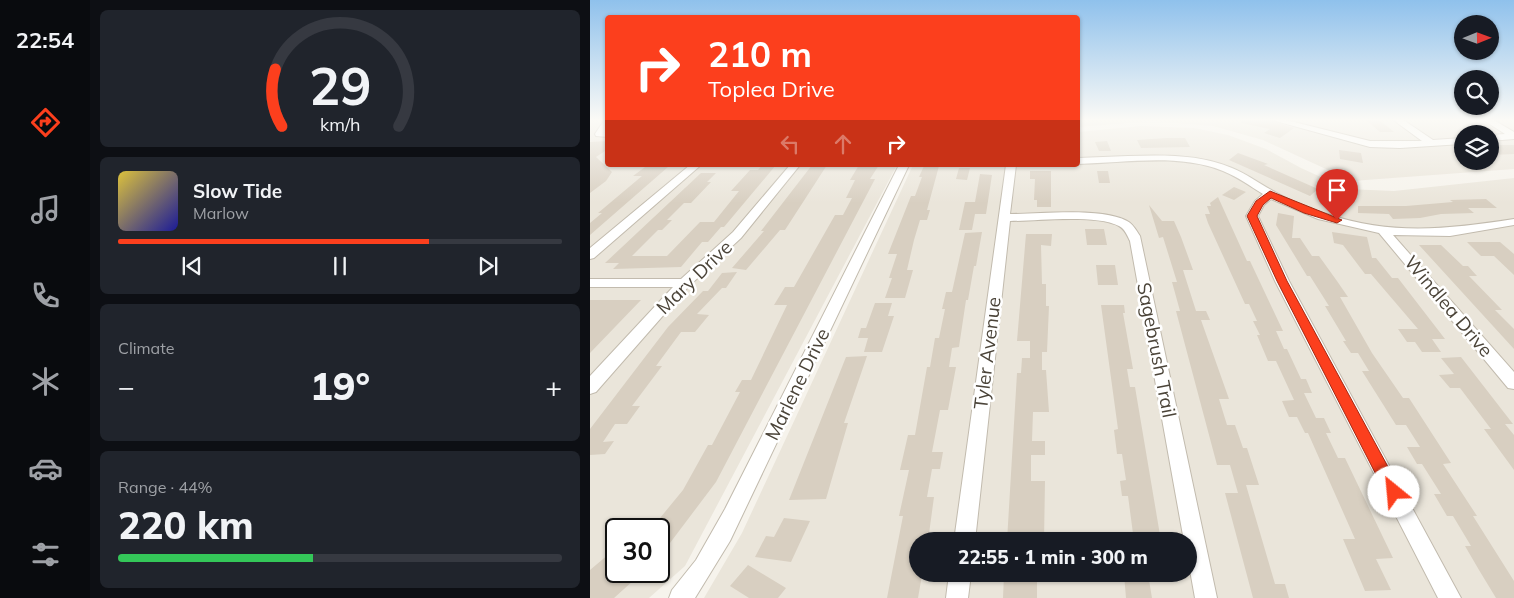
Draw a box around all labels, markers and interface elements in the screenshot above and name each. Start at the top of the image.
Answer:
north arrow [1454,15,1499,60]
map controls [1454,15,1499,170]
text: 22:54 [16,26,74,54]
text: 210 m [708,32,812,76]
icon: right [625,35,690,100]
text: 29 [309,53,371,118]
button: search [1454,70,1499,115]
text: Toplea Drive [708,75,835,103]
icon: directions [28,105,63,140]
text: km/h [320,113,360,135]
button: layers [1454,125,1499,170]
icon: left [776,130,804,158]
icon: ahead [829,130,857,158]
icon: right [882,130,910,158]
pin [1316,169,1358,220]
icon: arrive [1323,176,1351,204]
text: Slow Tide [193,179,282,203]
icon: music [28,192,63,227]
text: Marlow [193,203,249,223]
street label: Mary Drive [651,235,737,319]
street label: Windlea Drive [1400,250,1498,362]
icon: previous [178,252,206,280]
icon: pause [326,252,354,280]
icon: next [474,252,502,280]
icon: phone [28,278,63,313]
street label: Sagebrush Trail [1132,280,1182,420]
street label: Tyler Avenue [968,295,1006,411]
street label: Marlene Drive [760,324,834,444]
text: Climate [118,338,174,358]
text: 19° [310,362,370,410]
icon: climate [28,364,63,399]
text: − [118,369,135,404]
text: + [545,369,562,404]
icon: car [28,451,63,486]
position arrow [1367,465,1419,517]
text: Range · 44% [118,477,213,497]
text: 220 km [118,501,254,549]
speed limit sign: 30 [605,518,670,583]
icon: filters [28,537,63,572]
text: 22:55 · 1 min · 300 m [958,545,1148,569]

